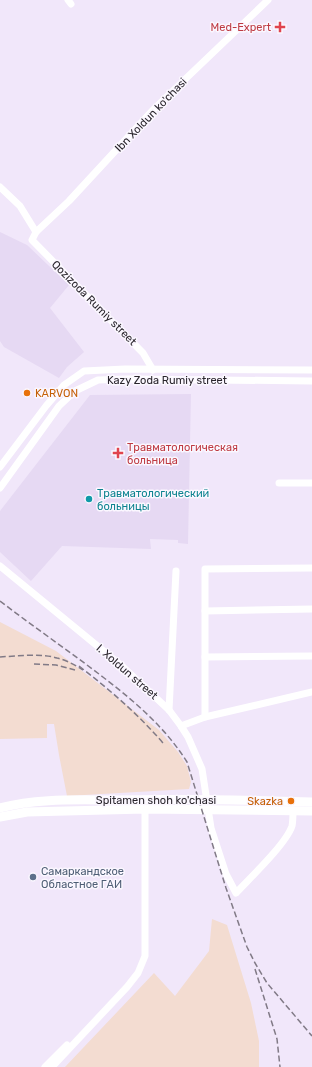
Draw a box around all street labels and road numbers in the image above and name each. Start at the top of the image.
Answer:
street label: Ibn Xoldun ko'chasi [112,75,190,155]
street label: Qozizoda Rumiy street [49,258,140,349]
street label: Kazy Zoda Rumiy street [107,374,228,387]
street label: I. Xoldun street [94,642,161,703]
street label: Spitamen shoh ko'chasi [96,794,216,807]

